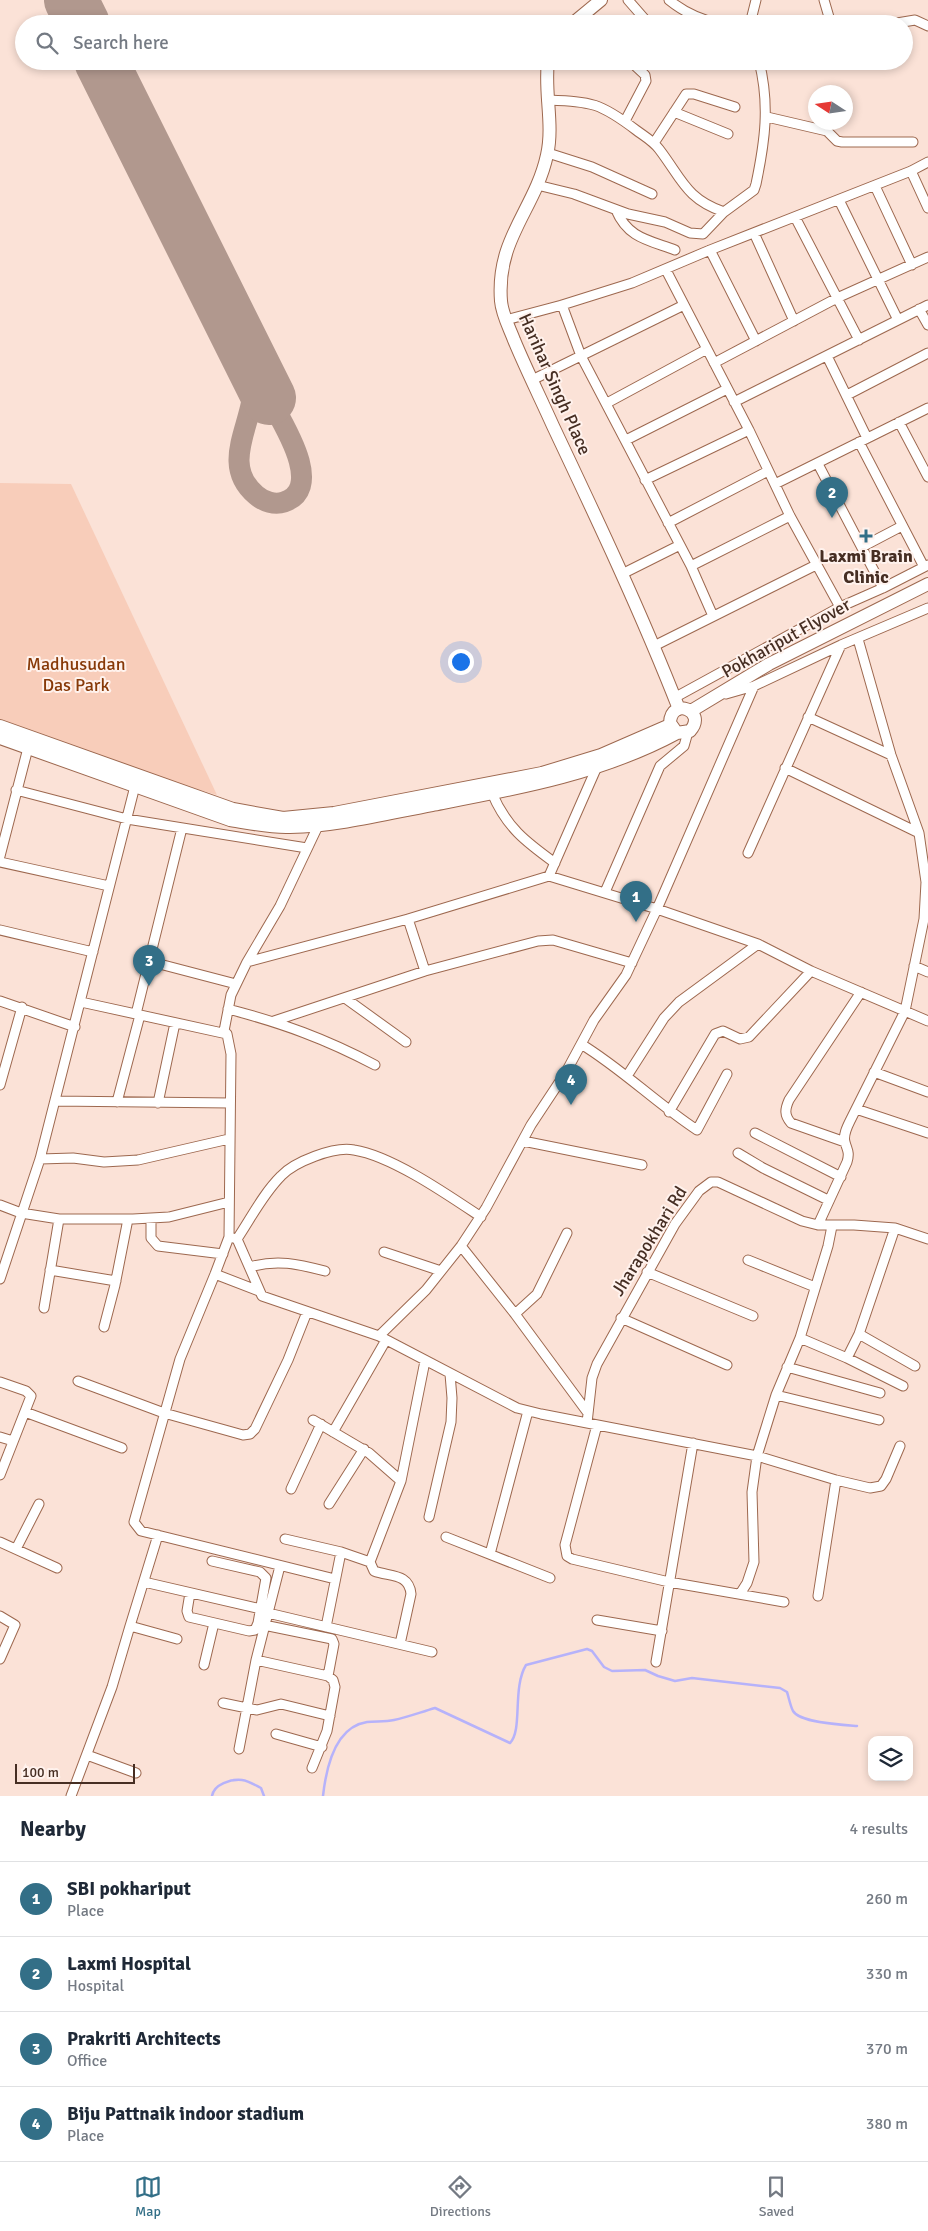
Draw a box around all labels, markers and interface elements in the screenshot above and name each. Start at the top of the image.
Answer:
search box [15,15,913,70]
icon: search [33,29,61,57]
text: Search here [73,31,169,55]
north arrow [808,85,853,130]
street label: Harihar Singh Place [514,310,596,458]
pin: 2 [816,477,848,518]
marker: Laxmi Brain Clinic [859,529,873,543]
place label: Laxmi Brain Clinic [819,545,913,588]
street label: Pokhariput Flyover [718,593,855,683]
your location [448,649,474,675]
park label: Madhusudan Das Park [27,653,125,696]
pin: 1 [620,881,652,922]
pin: 3 [133,945,165,986]
pin: 4 [555,1064,587,1105]
street label: Jharapokhari Rd [606,1182,692,1300]
map controls [868,1736,913,1781]
button: layers [868,1736,913,1781]
scale bar [15,1761,135,1784]
text: 100 m [22,1764,59,1781]
text: Nearby [20,1816,86,1842]
text: 4 results [849,1819,908,1839]
text: SBI pokhariput [67,1877,191,1901]
text: 1 [32,1889,40,1909]
text: 260 m [866,1889,908,1909]
text: Place [67,1901,104,1921]
text: Laxmi Hospital [67,1952,191,1976]
text: 2 [32,1964,40,1984]
text: 330 m [866,1964,908,1984]
text: Hospital [67,1976,124,1996]
text: Prakriti Architects [67,2027,221,2051]
text: 3 [32,2039,40,2059]
text: 370 m [866,2039,908,2059]
text: Office [67,2051,107,2071]
text: Biju Pattnaik indoor stadium [67,2102,304,2126]
text: 4 [32,2114,40,2134]
text: 380 m [866,2114,908,2134]
text: Place [67,2126,104,2146]
tab: Map [134,2173,162,2220]
tab: Directions [430,2173,491,2220]
tab: Saved [759,2173,794,2220]

